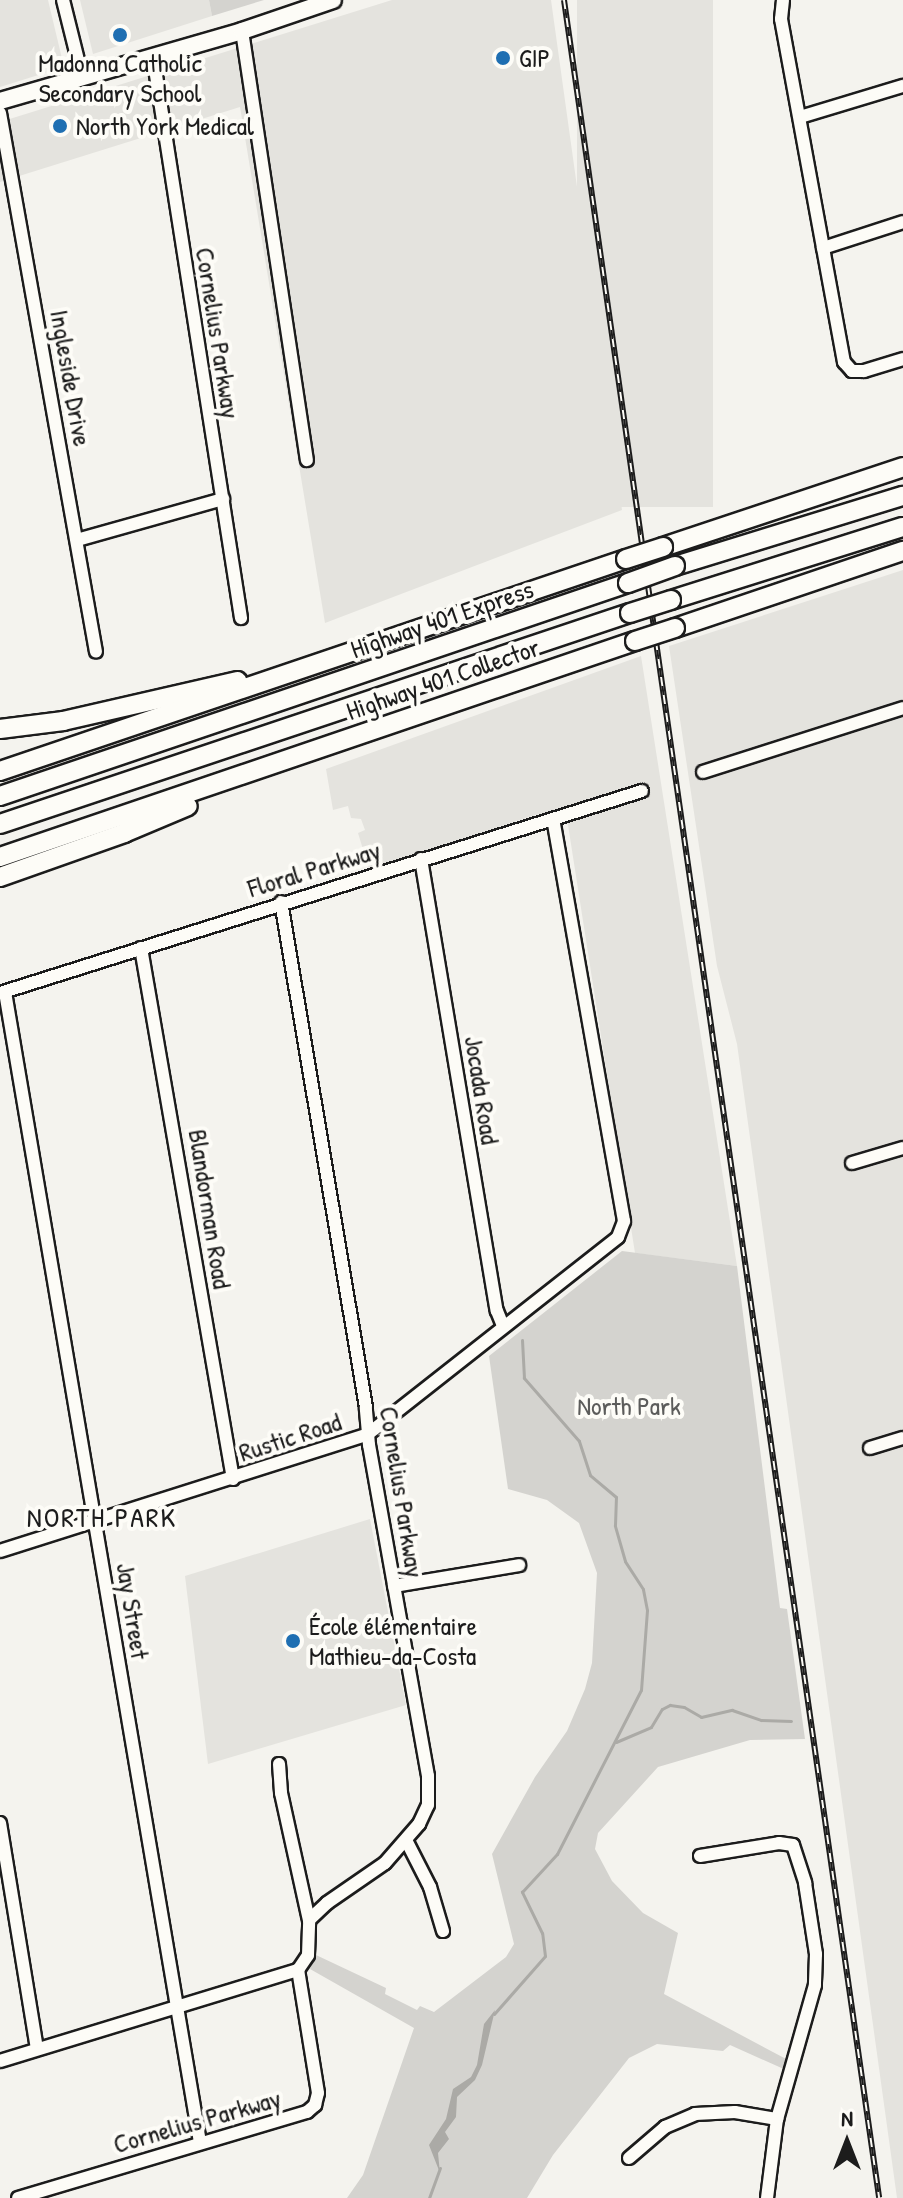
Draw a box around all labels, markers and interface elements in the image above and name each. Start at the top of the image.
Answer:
marker: Madonna Catholic Secondary School [111,26,129,44]
place label: GIP [519,42,550,74]
place label: Madonna Catholic Secondary School [38,47,202,108]
marker: GIP [494,49,512,67]
place label: North York Medical [76,110,254,142]
marker: North York Medical [51,117,69,135]
street label: Cornelius Parkway [189,245,247,421]
street label: Ingleside Drive [44,307,98,449]
street label: Highway 401 Express [347,573,537,665]
street label: Highway 401 Collector [342,631,544,727]
street label: Floral Parkway [244,834,384,904]
street label: Jocada Road [458,1034,506,1146]
street label: Blandorman Road [182,1127,238,1291]
park label: North Park [577,1390,681,1422]
street label: Cornelius Parkway [373,1404,431,1580]
street label: Rustic Road [235,1406,345,1468]
district label: NORTH PARK [27,1500,177,1534]
street label: Jay Street [110,1560,156,1662]
place label: École élémentaire Mathieu-da-Costa [309,1610,477,1672]
marker: École élémentaire Mathieu-da-Costa [284,1632,302,1650]
street label: Cornelius Parkway [110,2082,284,2160]
north arrow [807,2102,887,2182]
text: N [841,2103,853,2133]

